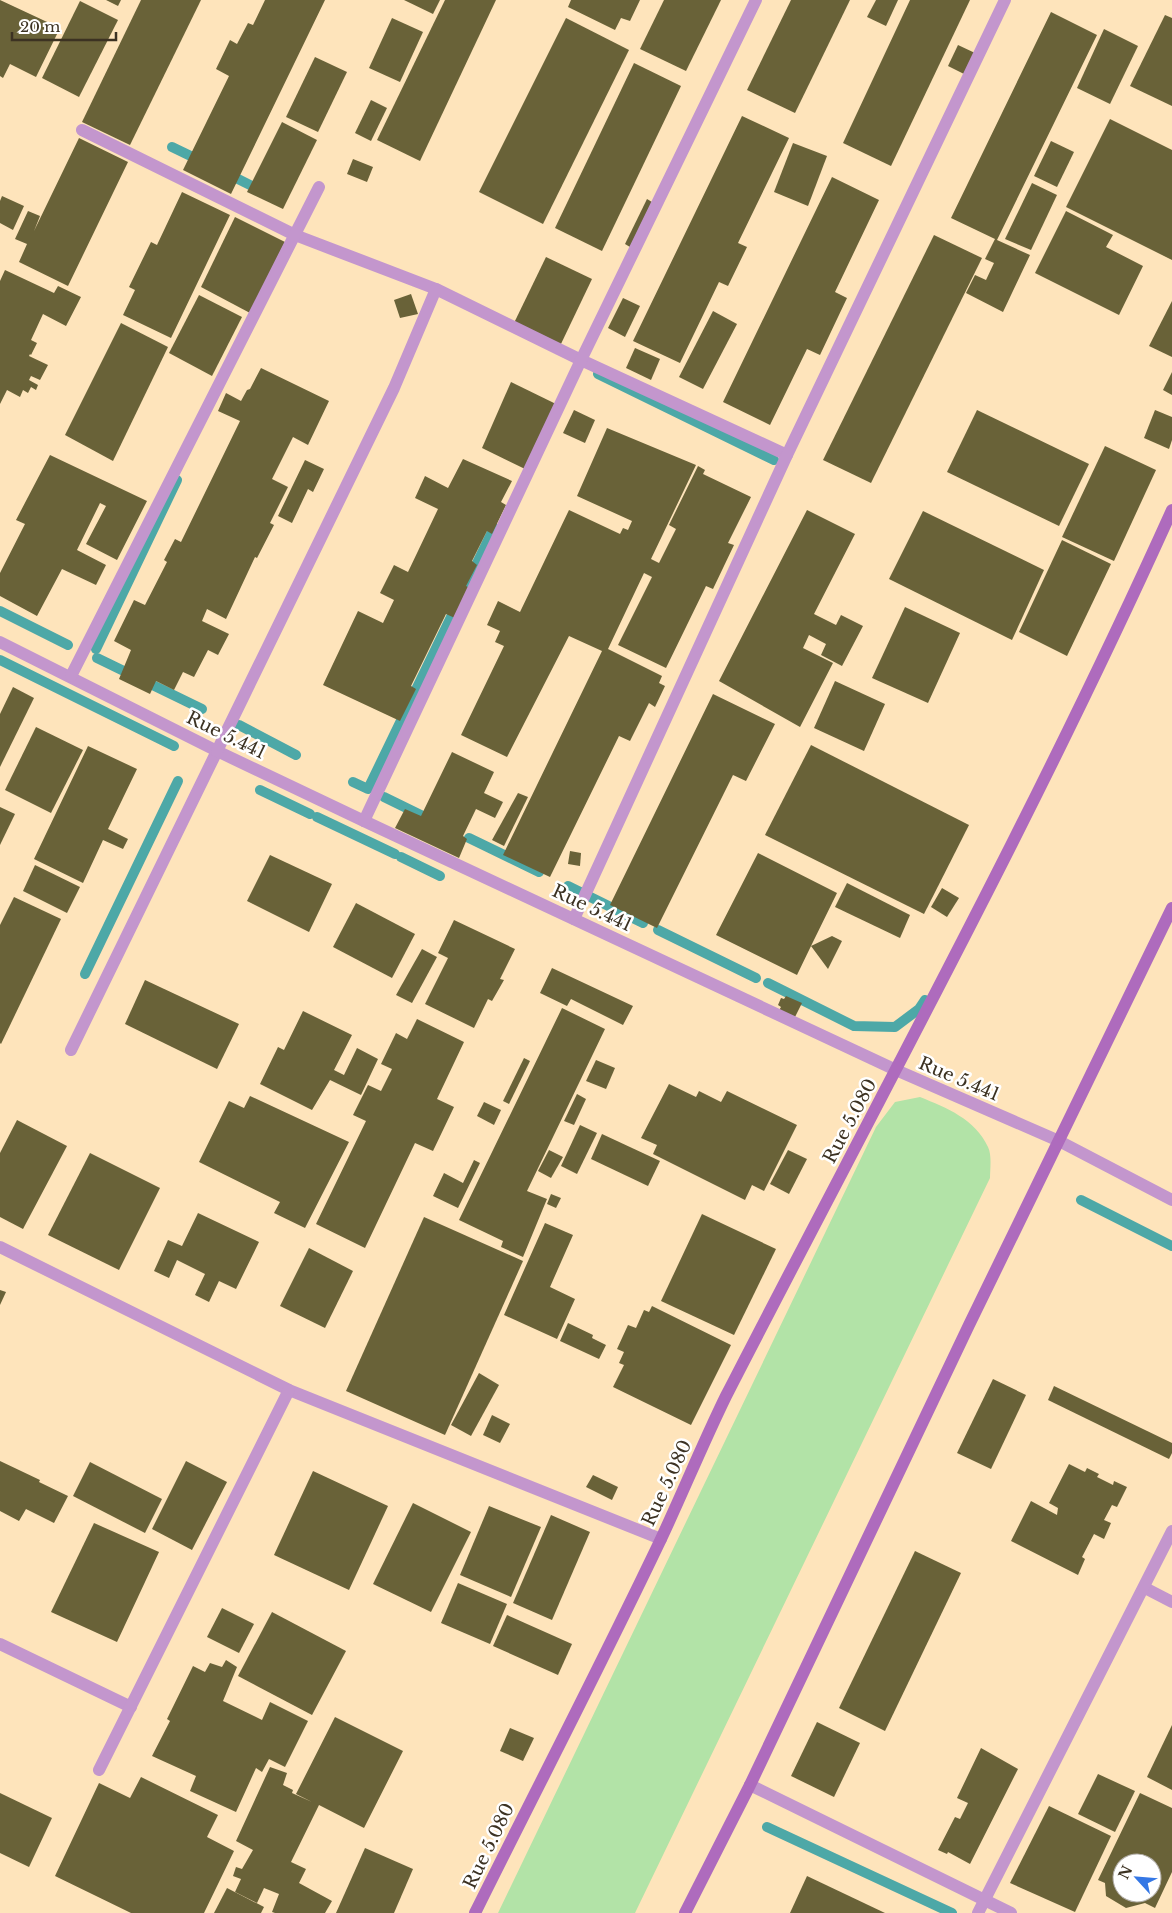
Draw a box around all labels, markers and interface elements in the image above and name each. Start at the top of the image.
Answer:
scale bar [12,10,116,42]
text: 20 m [20,17,60,36]
street label: Rue 5.441 [183,706,269,764]
street label: Rue 5.441 [549,880,635,936]
street label: Rue 5.441 [915,1052,1003,1106]
street label: Rue 5.080 [819,1075,881,1167]
street label: Rue 5.080 [637,1436,697,1530]
street label: Rue 5.080 [459,1799,519,1893]
north arrow [1112,1853,1162,1903]
text: N [1114,1862,1136,1882]

